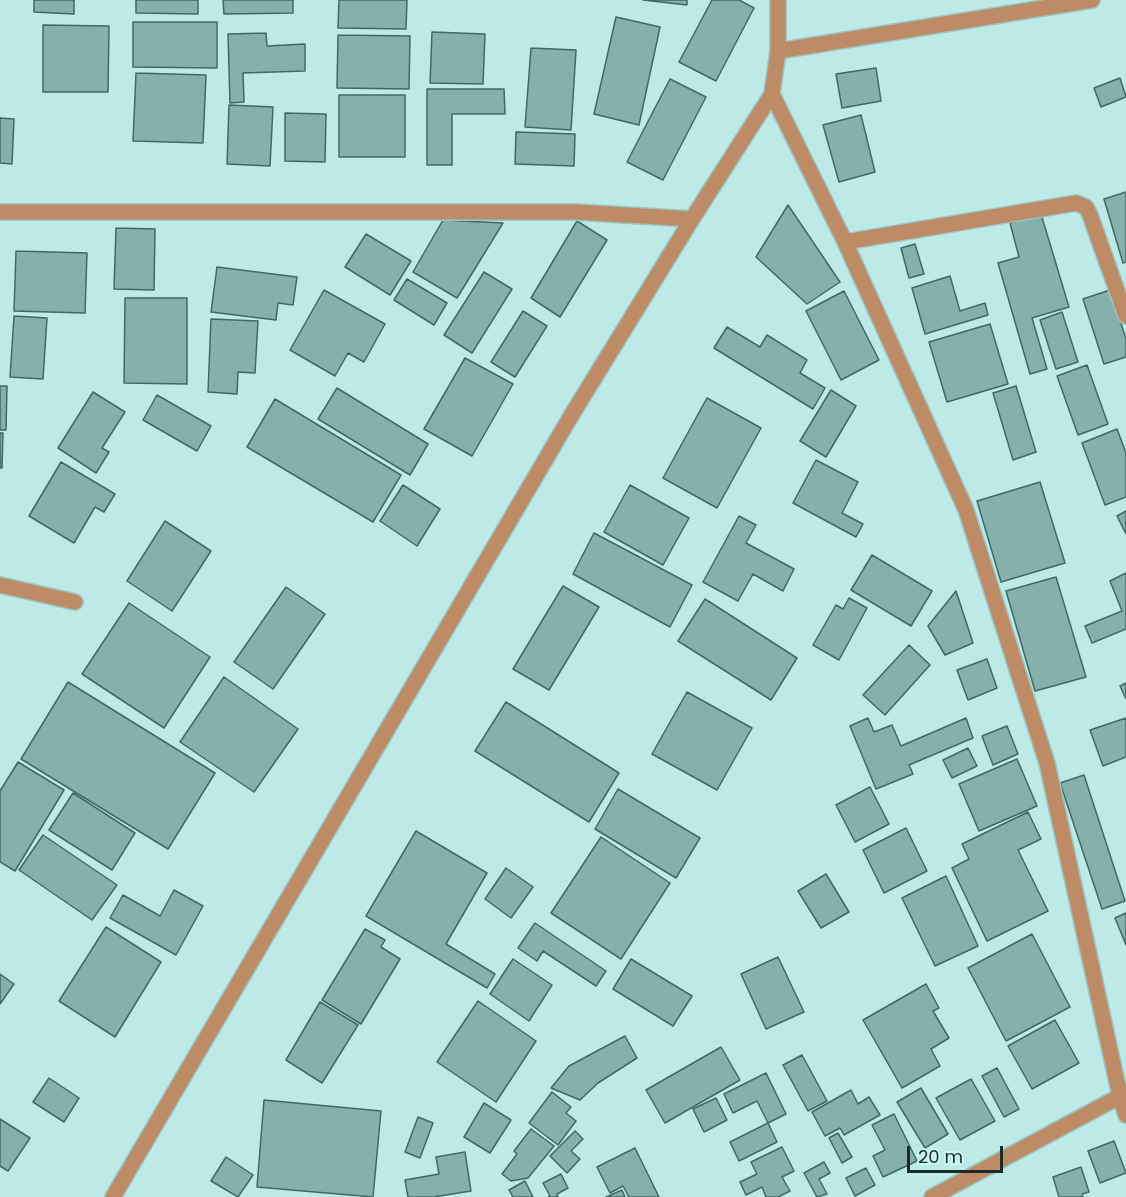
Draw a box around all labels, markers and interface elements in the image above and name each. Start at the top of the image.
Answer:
scale bar [910,1134,1006,1172]
text: 20 m [918,1144,963,1169]

